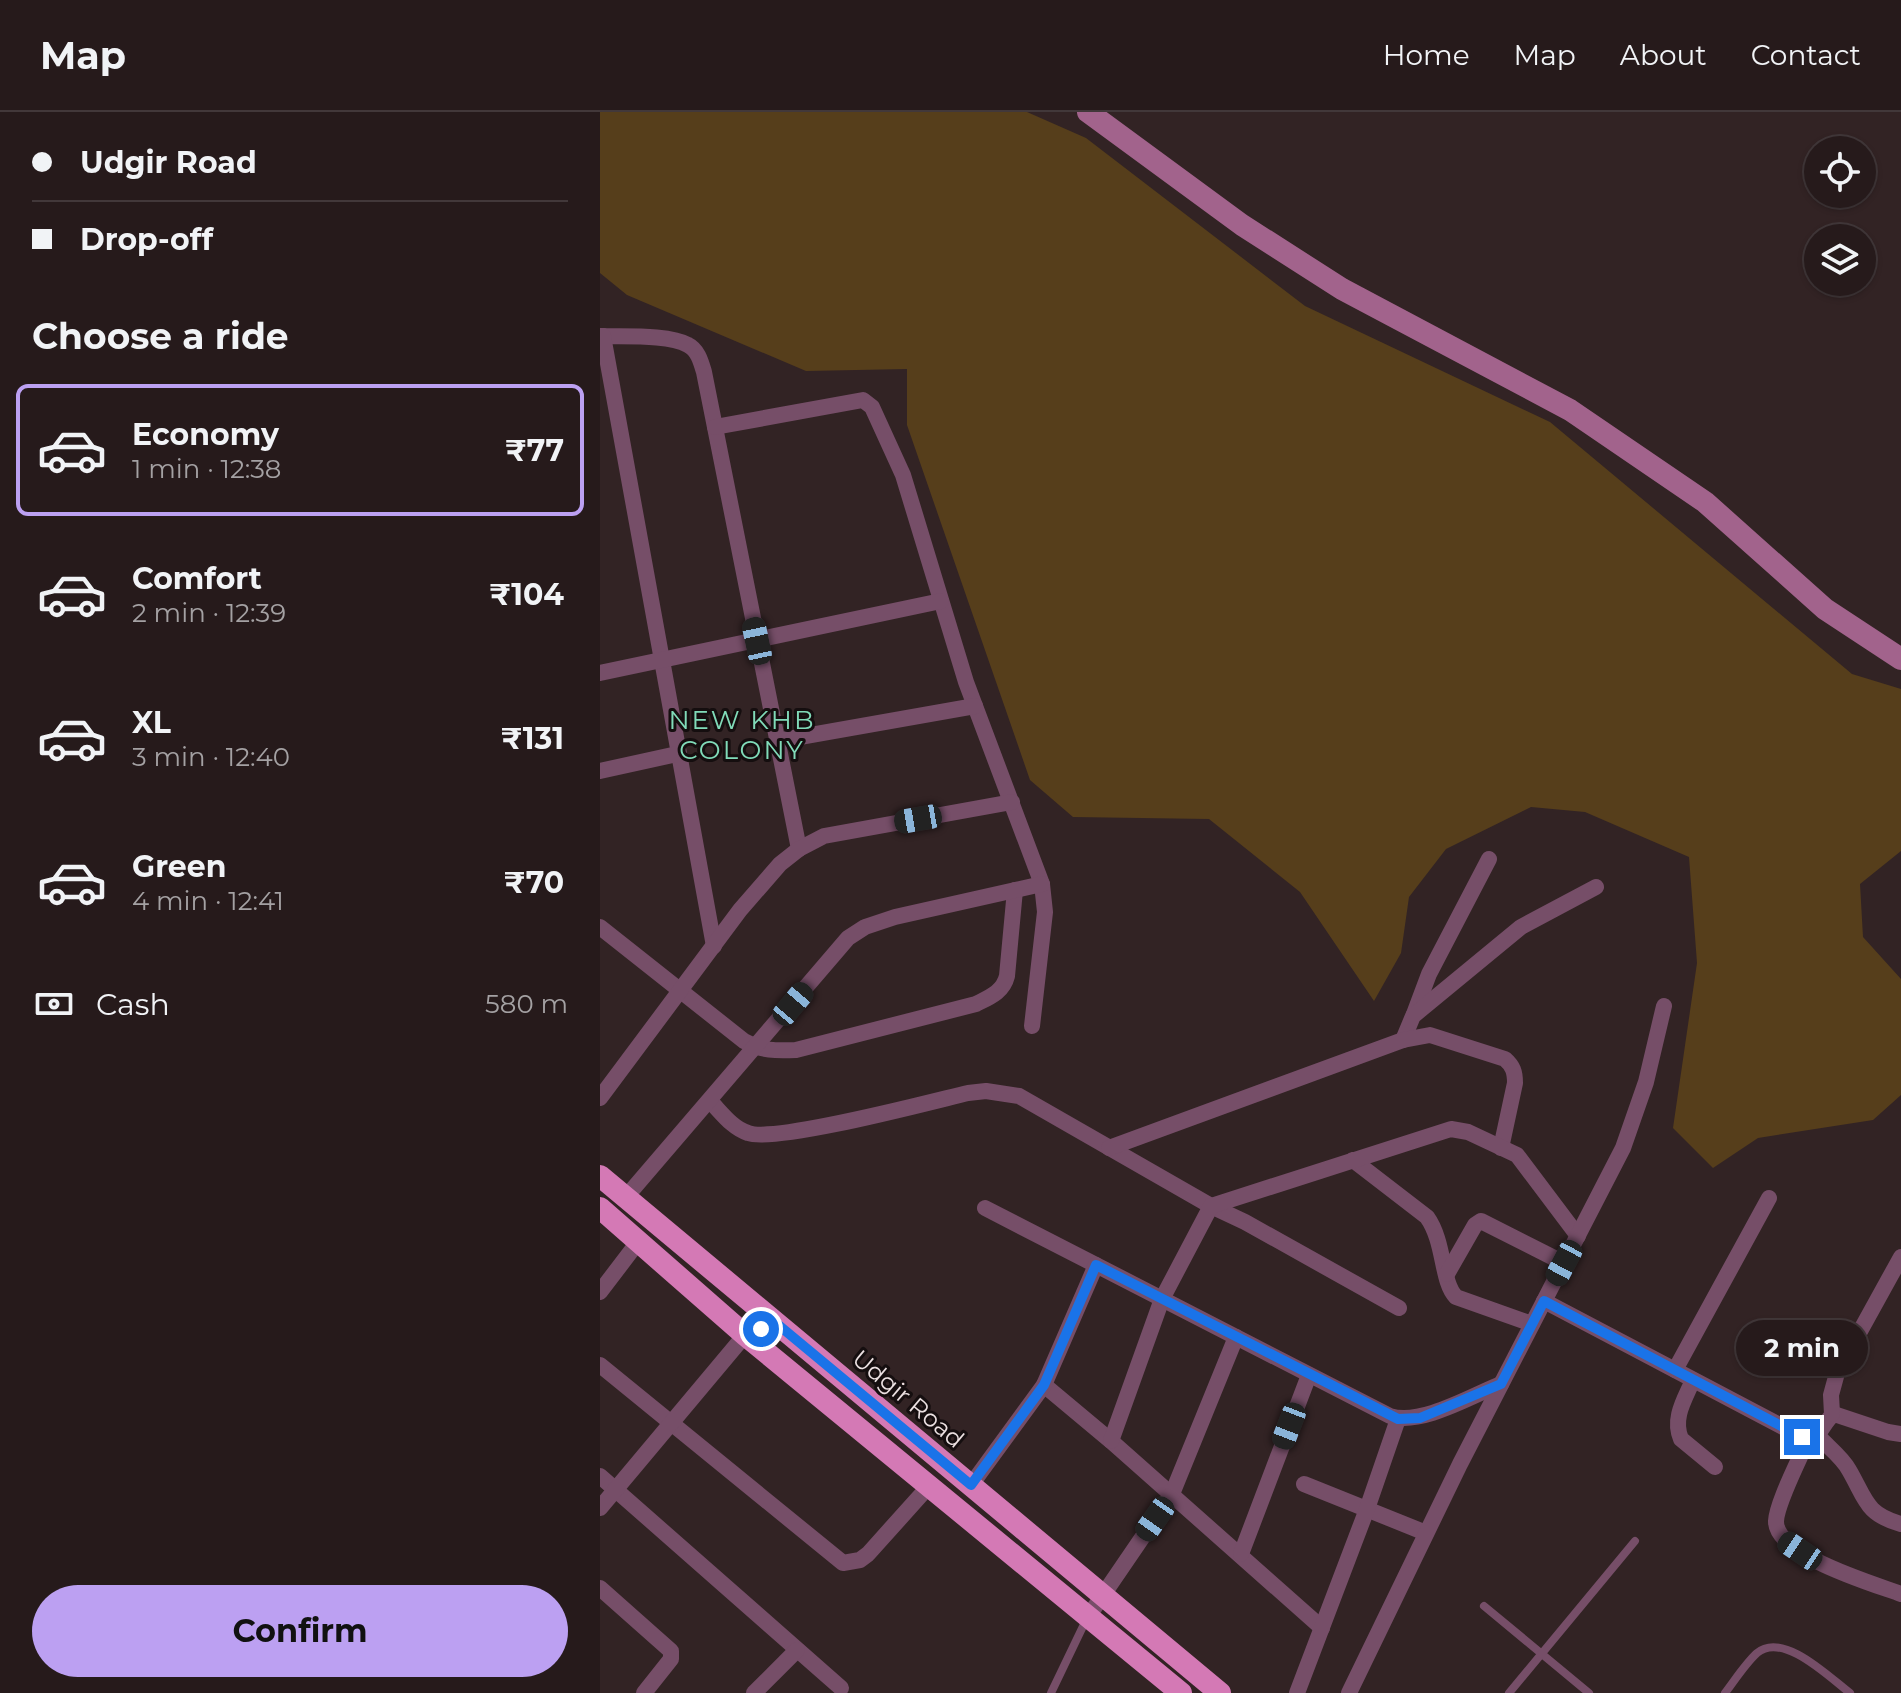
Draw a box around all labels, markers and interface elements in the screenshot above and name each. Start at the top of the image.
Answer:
text: Map [40,32,126,79]
text: Home [1383,38,1470,72]
text: Map [1514,38,1576,72]
text: About [1620,38,1707,72]
text: Contact [1751,38,1861,72]
map controls [1804,136,1876,296]
button: locate [1804,136,1876,208]
text: Udgir Road [80,144,257,181]
text: Drop-off [80,221,213,258]
button: layers [1804,224,1876,296]
text: Choose a ride [32,314,289,358]
icon: car [36,414,108,486]
text: Economy [132,416,279,453]
text: ₹77 [505,432,564,469]
text: 1 min · 12:38 [132,453,281,485]
icon: car [36,558,108,630]
text: Comfort [132,560,262,597]
text: ₹104 [489,576,564,613]
text: 2 min · 12:39 [132,597,286,629]
car [740,615,774,667]
icon: car [36,702,108,774]
text: XL [132,704,171,741]
district label: NEW KHB COLONY [668,704,816,766]
text: ₹131 [501,720,564,757]
text: 3 min · 12:40 [132,741,290,773]
car [892,803,944,835]
icon: car [36,846,108,918]
text: Green [132,848,226,885]
text: ₹70 [504,864,564,901]
text: 4 min · 12:41 [132,885,284,917]
car [768,978,818,1030]
icon: cash [32,982,76,1026]
text: Cash [96,986,170,1023]
text: 580 m [485,988,568,1020]
car [1542,1236,1586,1290]
route start [743,1311,779,1347]
callout: 2 min [1736,1321,1868,1377]
text: 2 min [1764,1332,1840,1364]
street label: Udgir Road [847,1344,970,1454]
car [1269,1399,1309,1453]
route end [1784,1419,1820,1455]
car [1131,1492,1179,1546]
car [1773,1528,1827,1574]
button: Confirm [32,1585,568,1677]

